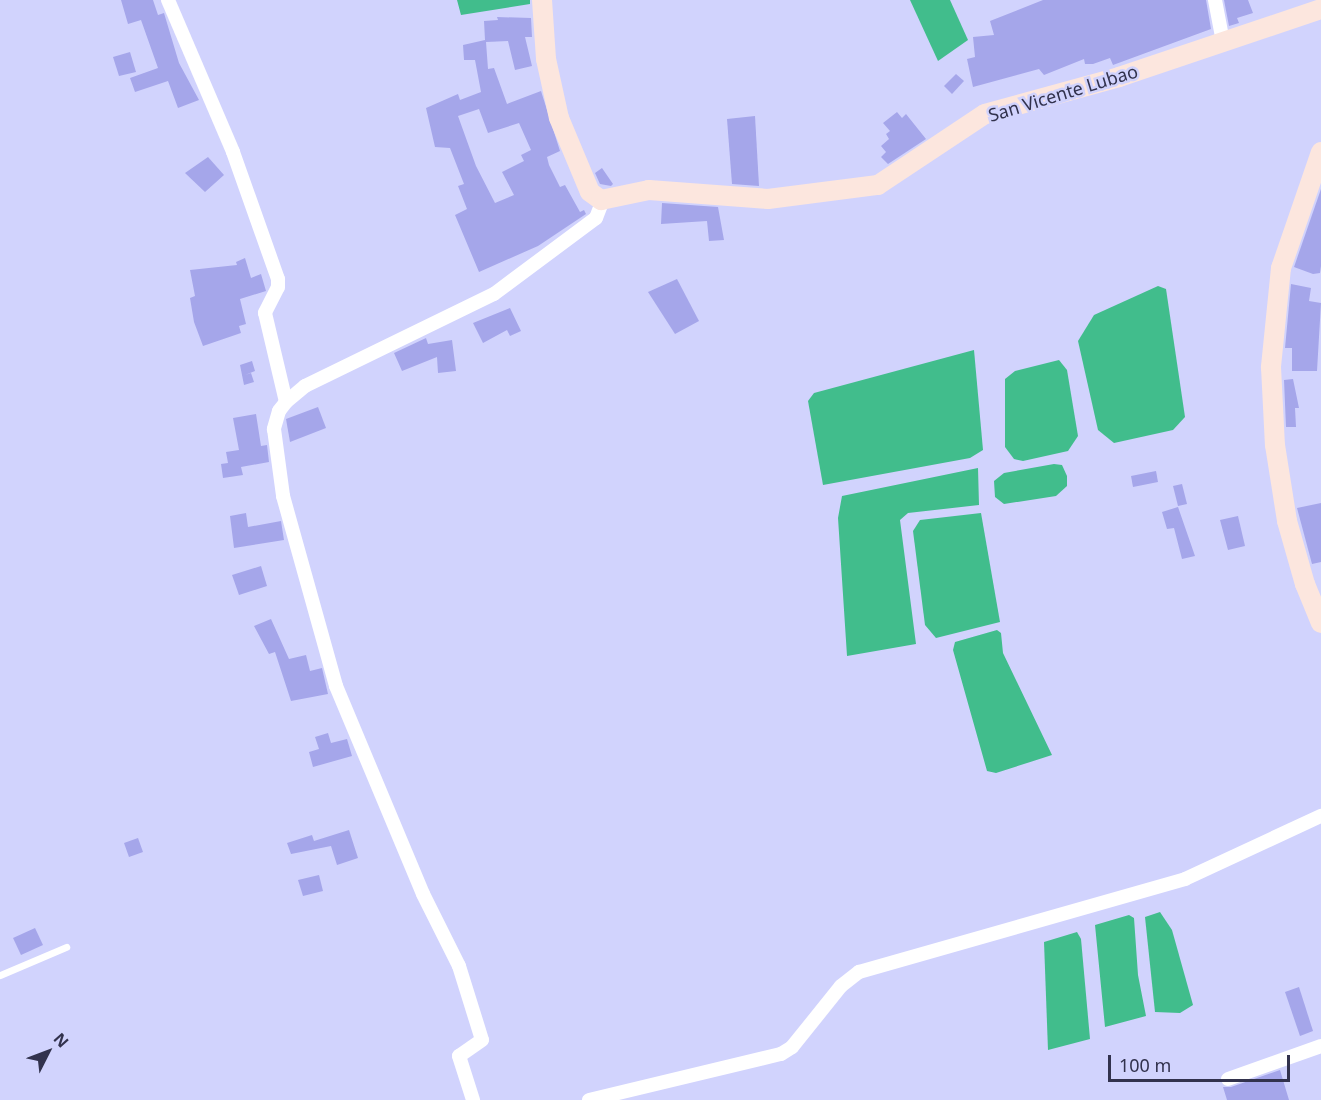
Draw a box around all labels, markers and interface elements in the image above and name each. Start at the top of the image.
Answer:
street label: San Vicente Lubao [986,60,1140,126]
north arrow [18,1022,78,1082]
text: N [49,1028,74,1052]
scale bar [1111,1043,1292,1081]
text: 100 m [1119,1053,1171,1077]

